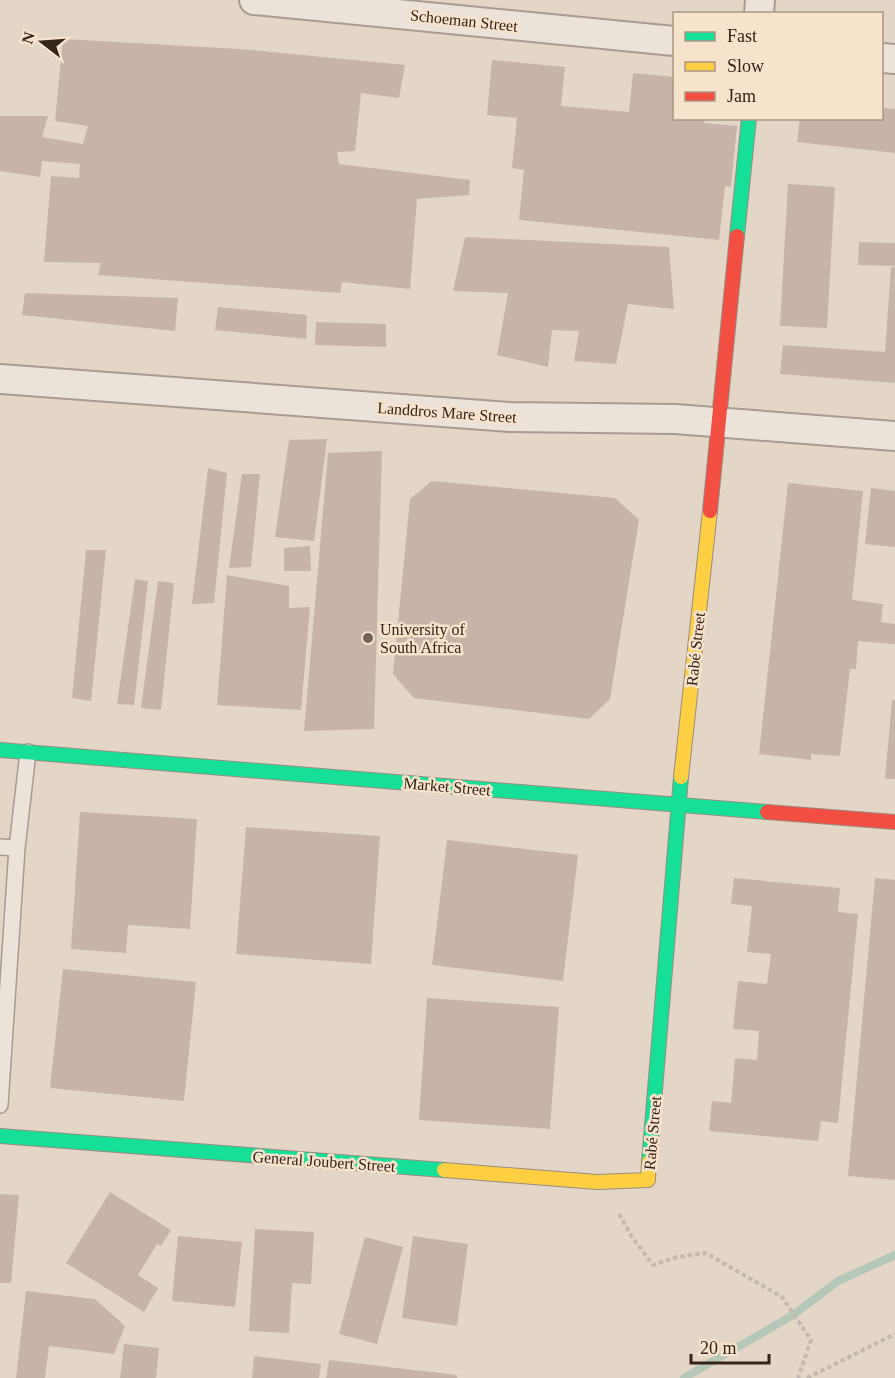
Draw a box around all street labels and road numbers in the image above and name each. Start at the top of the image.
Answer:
street label: Schoeman Street [409,6,519,35]
street label: Landdros Mare Street [377,399,518,426]
street label: Rabé Street [683,611,708,687]
street label: Market Street [403,774,492,799]
street label: Rabé Street [641,1095,664,1171]
street label: General Joubert Street [252,1148,396,1175]

